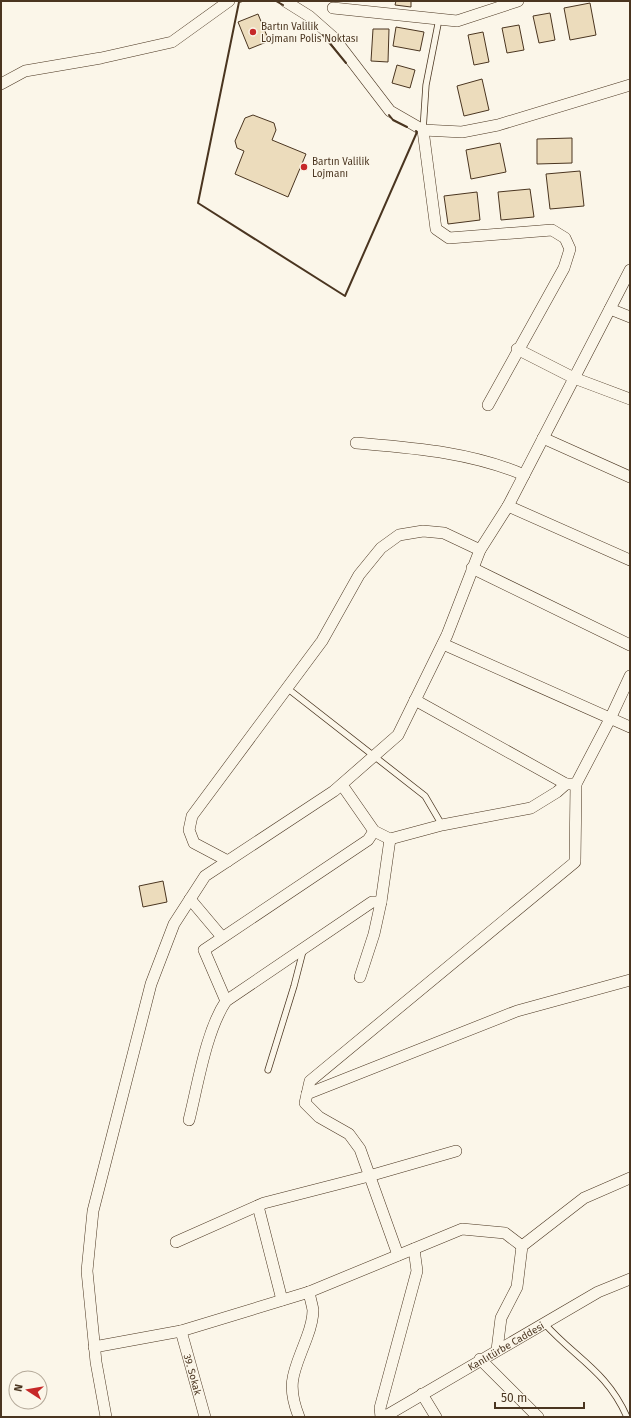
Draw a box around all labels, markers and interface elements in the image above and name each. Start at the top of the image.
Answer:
place label: Bartın Valilik Lojmanı Polis Noktası [261,21,358,45]
marker: Bartın Valilik Lojmanı Polis Noktası [248,27,258,37]
place label: Bartın Valilik Lojmanı [312,156,370,180]
marker: Bartın Valilik Lojmanı [299,162,309,172]
street label: Kanlıtürbe Caddesi [466,1320,547,1374]
street label: 39. Sokak [181,1353,204,1397]
north arrow [8,1370,48,1410]
text: N [12,1383,26,1393]
scale bar [495,1384,584,1410]
text: 50 m [501,1391,527,1405]

